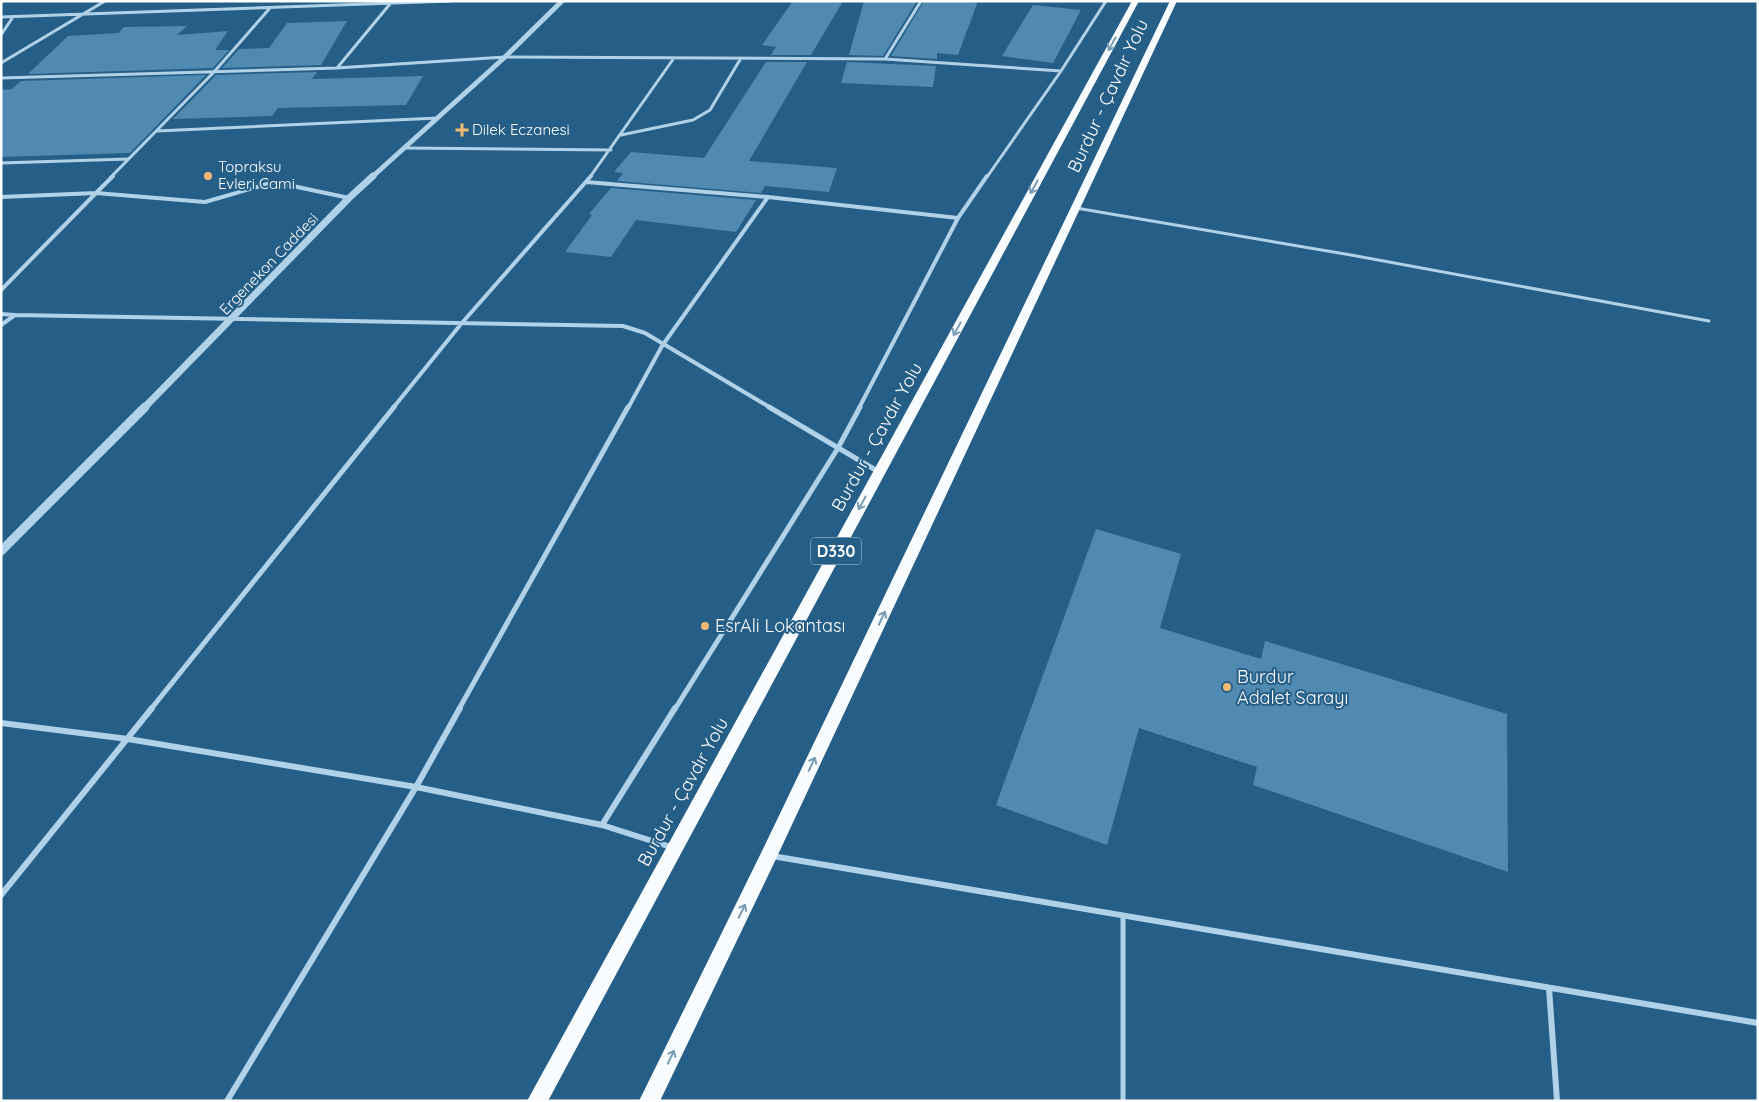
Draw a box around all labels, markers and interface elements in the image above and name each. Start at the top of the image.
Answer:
street label: Burdur - Çavdır Yolu [1062,15,1153,176]
one-way arrow [1107,36,1116,51]
place label: Dilek Eczanesi [472,120,570,139]
marker: Dilek Eczanesi [456,124,468,136]
place label: Topraksu Evleri Cami [218,157,295,193]
marker: Topraksu Evleri Cami [202,170,214,182]
one-way arrow [1029,179,1039,193]
street label: Ergenekon Caddesi [215,209,322,318]
one-way arrow [952,322,962,337]
street label: Burdur - Çavdır Yolu [826,358,927,515]
one-way arrow [857,495,866,510]
road number: D330 [811,538,861,564]
one-way arrow [877,610,887,625]
place label: EsrAli Lokantası [715,614,845,637]
marker: EsrAli Lokantası [699,620,711,632]
place label: Burdur Adalet Sarayı [1237,665,1348,709]
marker: Burdur Adalet Sarayı [1221,681,1233,693]
street label: Burdur - Çavdır Yolu [632,713,733,870]
one-way arrow [808,757,818,772]
one-way arrow [738,904,748,919]
one-way arrow [667,1050,676,1065]

